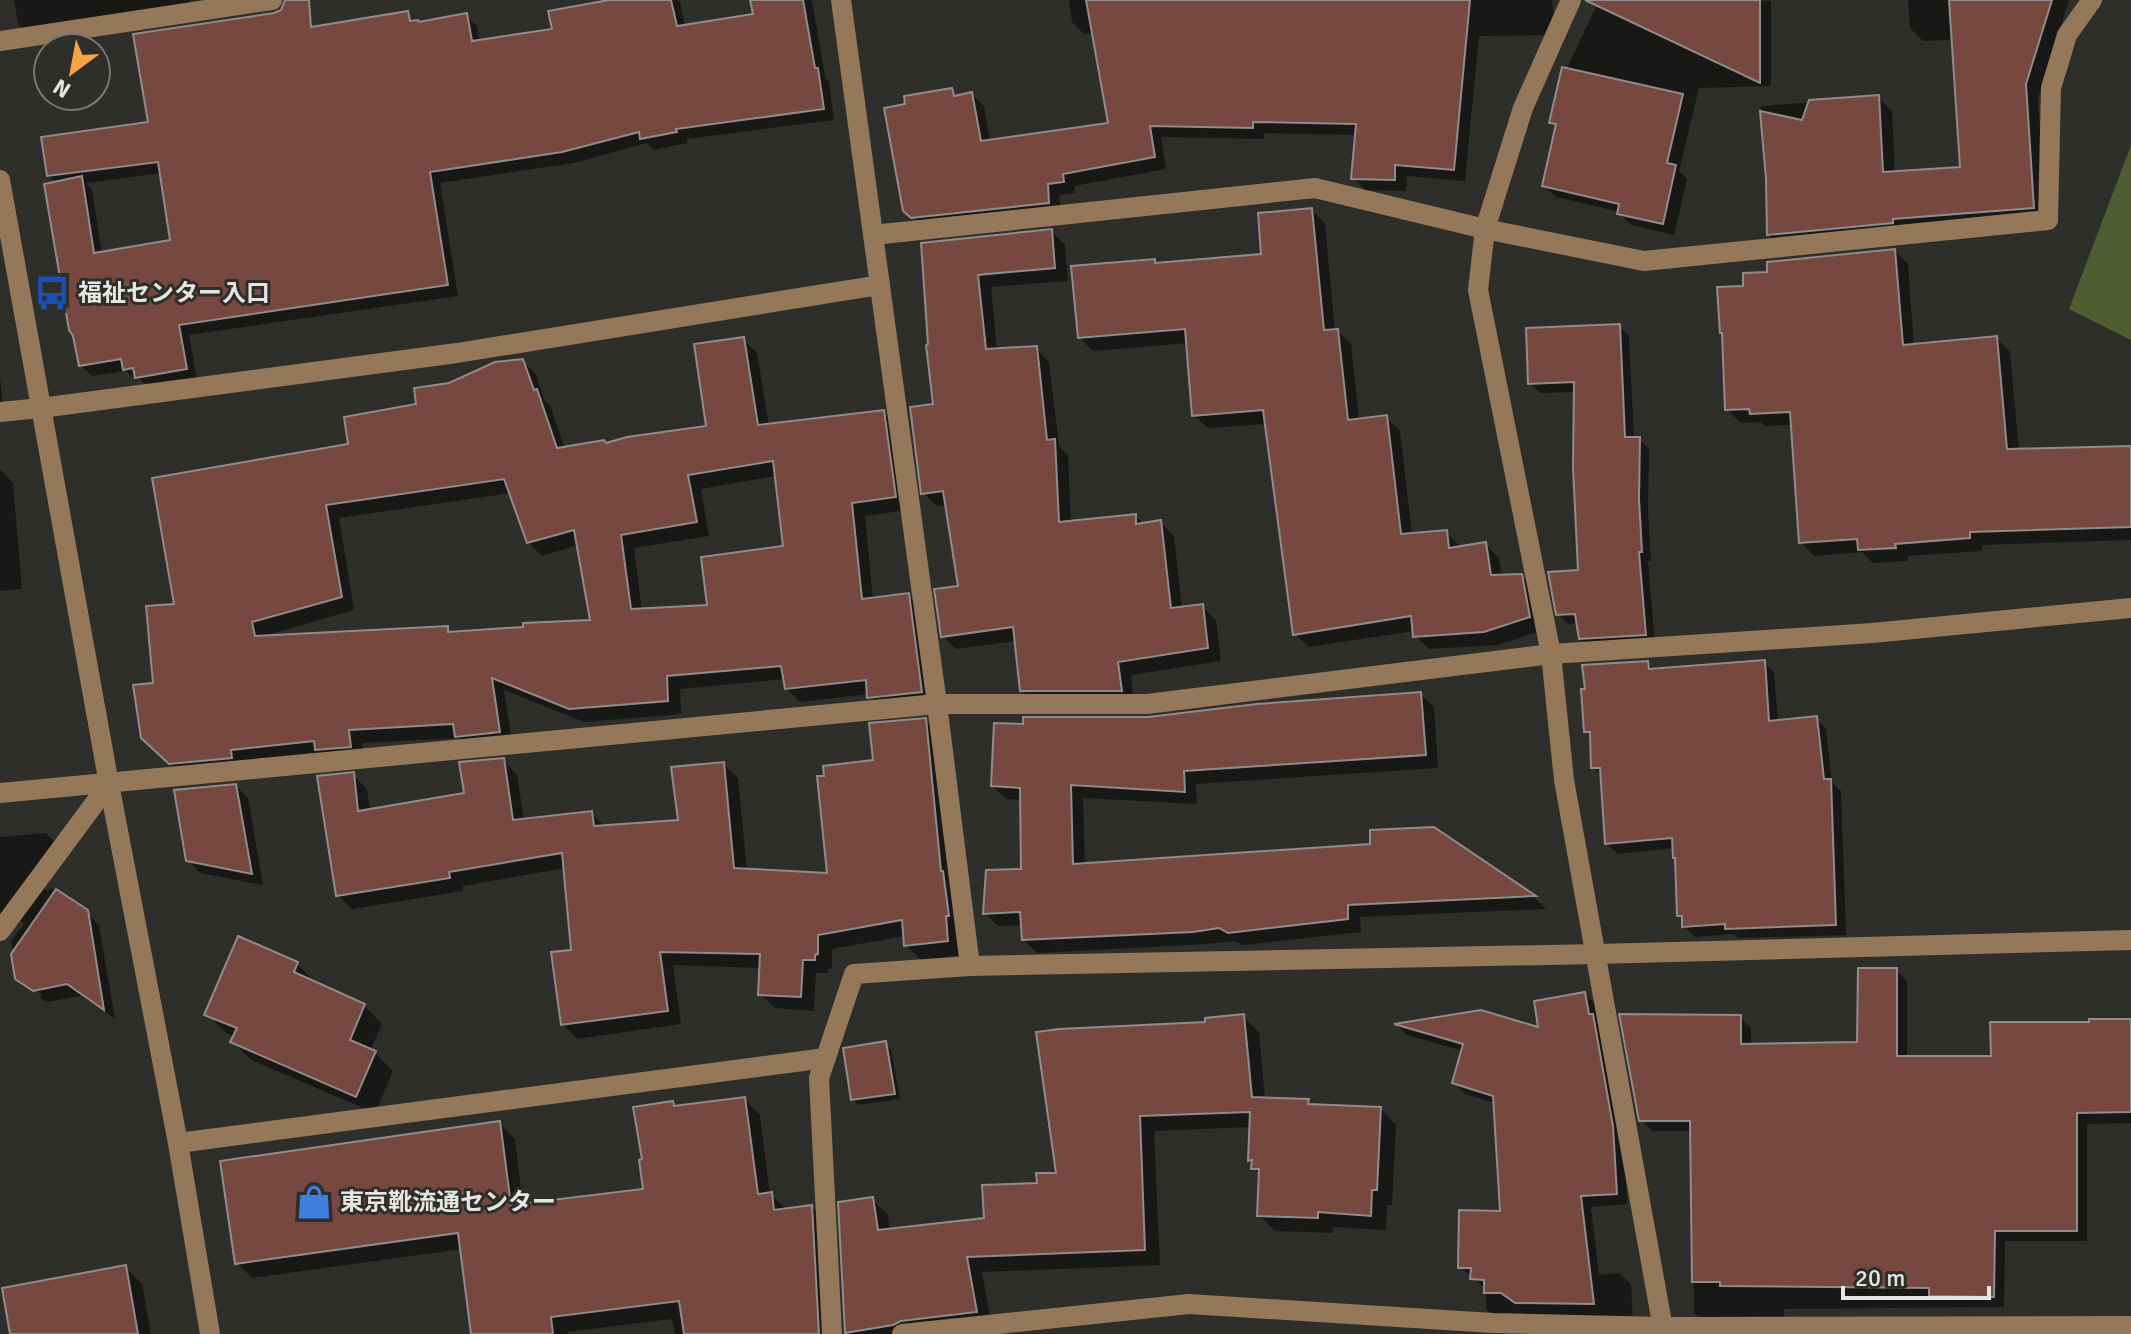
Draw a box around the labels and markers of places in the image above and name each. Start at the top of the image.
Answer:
bus stop icon: 福祉センター入口 [33,274,71,312]
place label: 福祉センター入口 [78,278,270,308]
shop icon: 東京靴流通センター [295,1183,333,1221]
place label: 東京靴流通センター [340,1187,556,1217]

